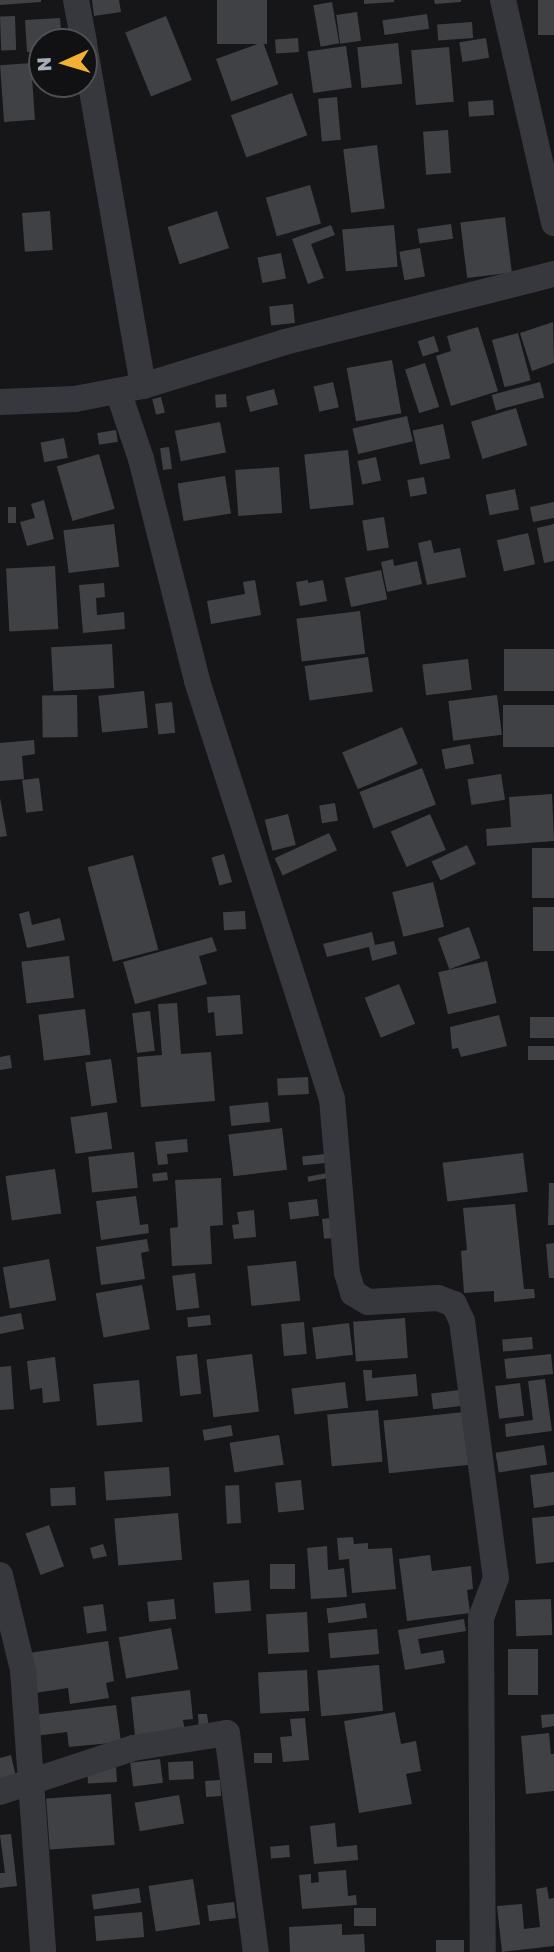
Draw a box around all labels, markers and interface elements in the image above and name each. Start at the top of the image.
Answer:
north arrow [28,28,98,98]
text: N [32,56,56,72]

